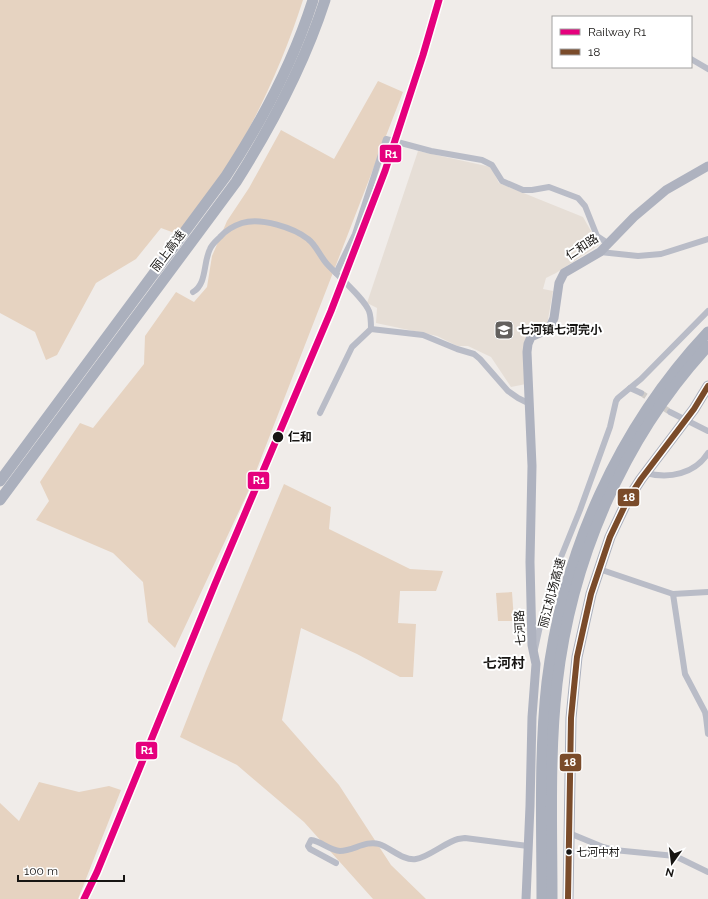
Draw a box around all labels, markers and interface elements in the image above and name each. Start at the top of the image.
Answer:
legend [552,16,692,68]
text: Railway R1 [588,25,646,39]
text: 18 [588,45,600,59]
line badge: R1 [379,144,402,163]
text: R1 [385,148,398,161]
street label: 丽上高速 [148,228,188,274]
street label: 仁和路 [563,231,601,263]
school or university icon: 七河镇七河完小 [493,319,515,341]
place label: 七河镇七河完小 [518,323,602,337]
marker: 仁和 [271,430,285,444]
place label: 仁和 [288,430,312,444]
line badge: R1 [247,471,270,490]
text: R1 [253,474,266,487]
line badge: 18 [617,488,640,507]
text: 18 [623,491,635,504]
street label: 丽江机场高速 [536,556,568,630]
street label: 七河路 [512,610,528,646]
district label: 七河村 [483,655,525,671]
line badge: R1 [135,741,158,760]
text: R1 [141,744,154,757]
line badge: 18 [559,753,582,772]
text: 18 [564,756,576,769]
north arrow [652,843,692,883]
place label: 七河中村 [576,846,620,859]
marker: 七河中村 [564,847,574,857]
scale bar [18,857,124,883]
text: 100 m [24,864,58,878]
text: N [664,865,675,880]

